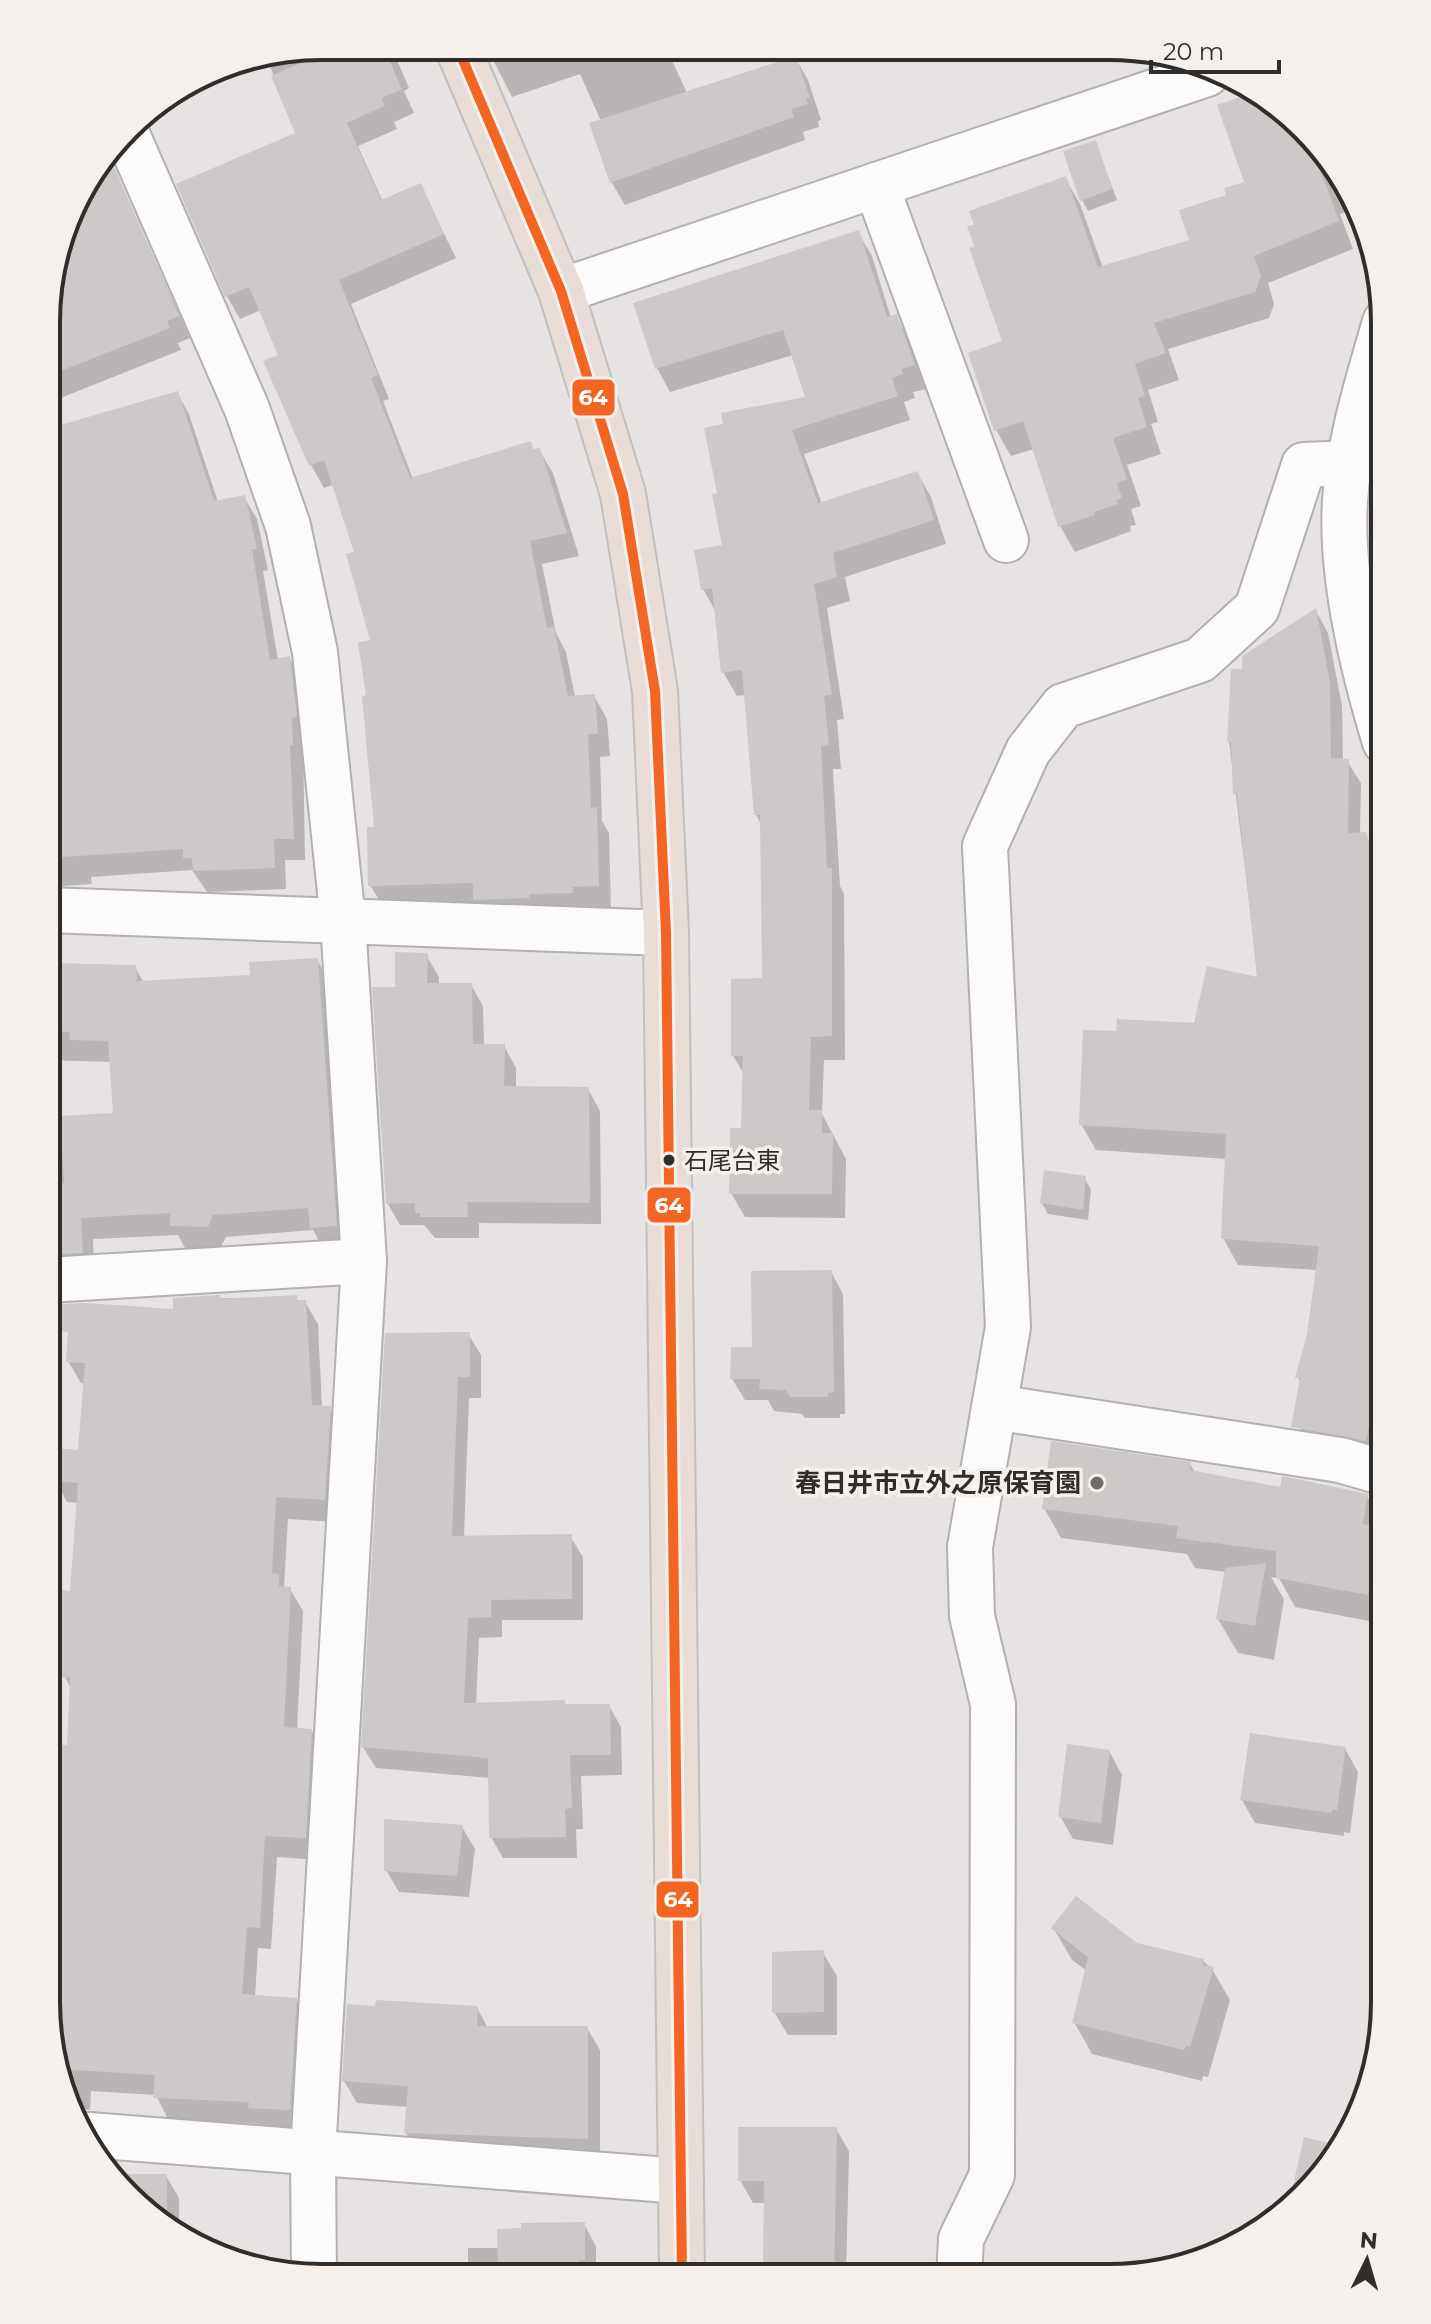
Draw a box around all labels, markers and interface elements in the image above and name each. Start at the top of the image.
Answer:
scale bar [1151,24,1279,74]
text: 20 m [1163,37,1224,66]
line badge: 64 [571,378,616,417]
text: 64 [578,384,608,411]
place label: 石尾台東 [684,1146,780,1175]
marker: 石尾台東 [661,1152,677,1168]
line badge: 64 [646,1186,692,1224]
text: 64 [654,1192,684,1219]
place label: 春日井市立外之原保育園 [795,1467,1081,1499]
marker: 春日井市立外之原保育園 [1088,1474,1106,1492]
line badge: 64 [655,1880,700,1919]
text: 64 [663,1886,693,1913]
north arrow [1327,2220,1407,2300]
text: N [1359,2226,1379,2255]

